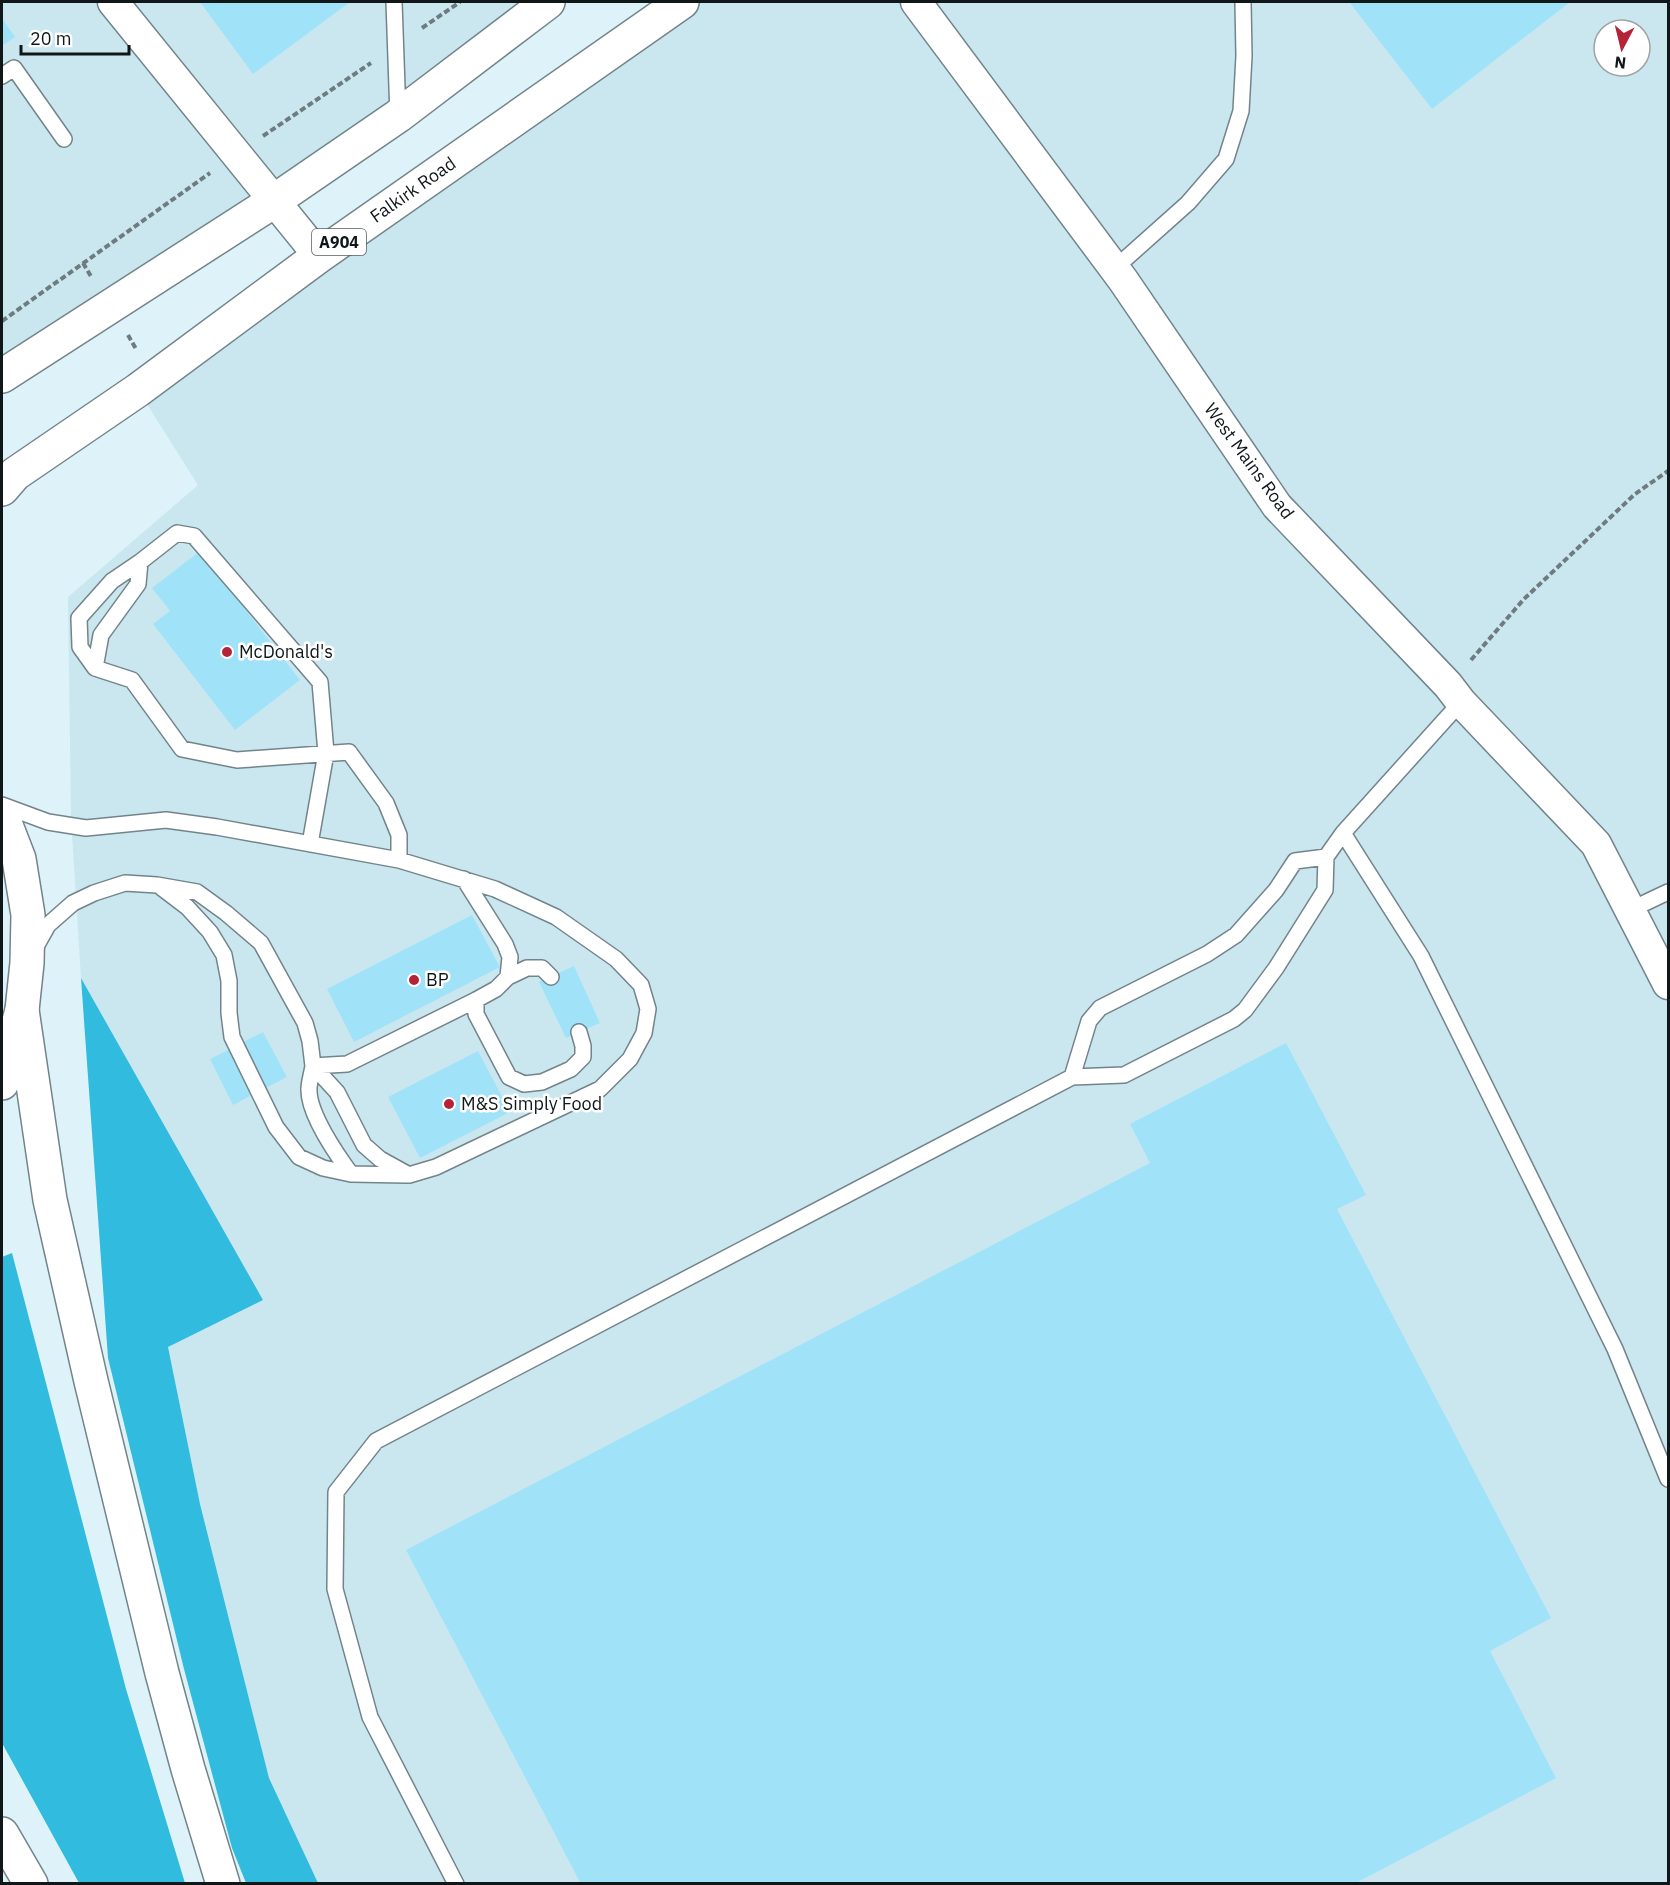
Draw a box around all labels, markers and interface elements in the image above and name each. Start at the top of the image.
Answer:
scale bar [21,18,129,56]
north arrow [1592,18,1652,78]
text: 20 m [30,27,72,50]
text: N [1613,52,1627,74]
street label: Falkirk Road [365,152,460,228]
road number: A904 [312,229,366,255]
street label: West Mains Road [1199,398,1299,523]
place label: McDonald's [239,640,333,663]
marker: McDonald's [220,645,234,659]
place label: BP [426,968,449,991]
marker: BP [407,973,421,987]
place label: M&S Simply Food [461,1092,602,1115]
marker: M&S Simply Food [442,1097,456,1111]

